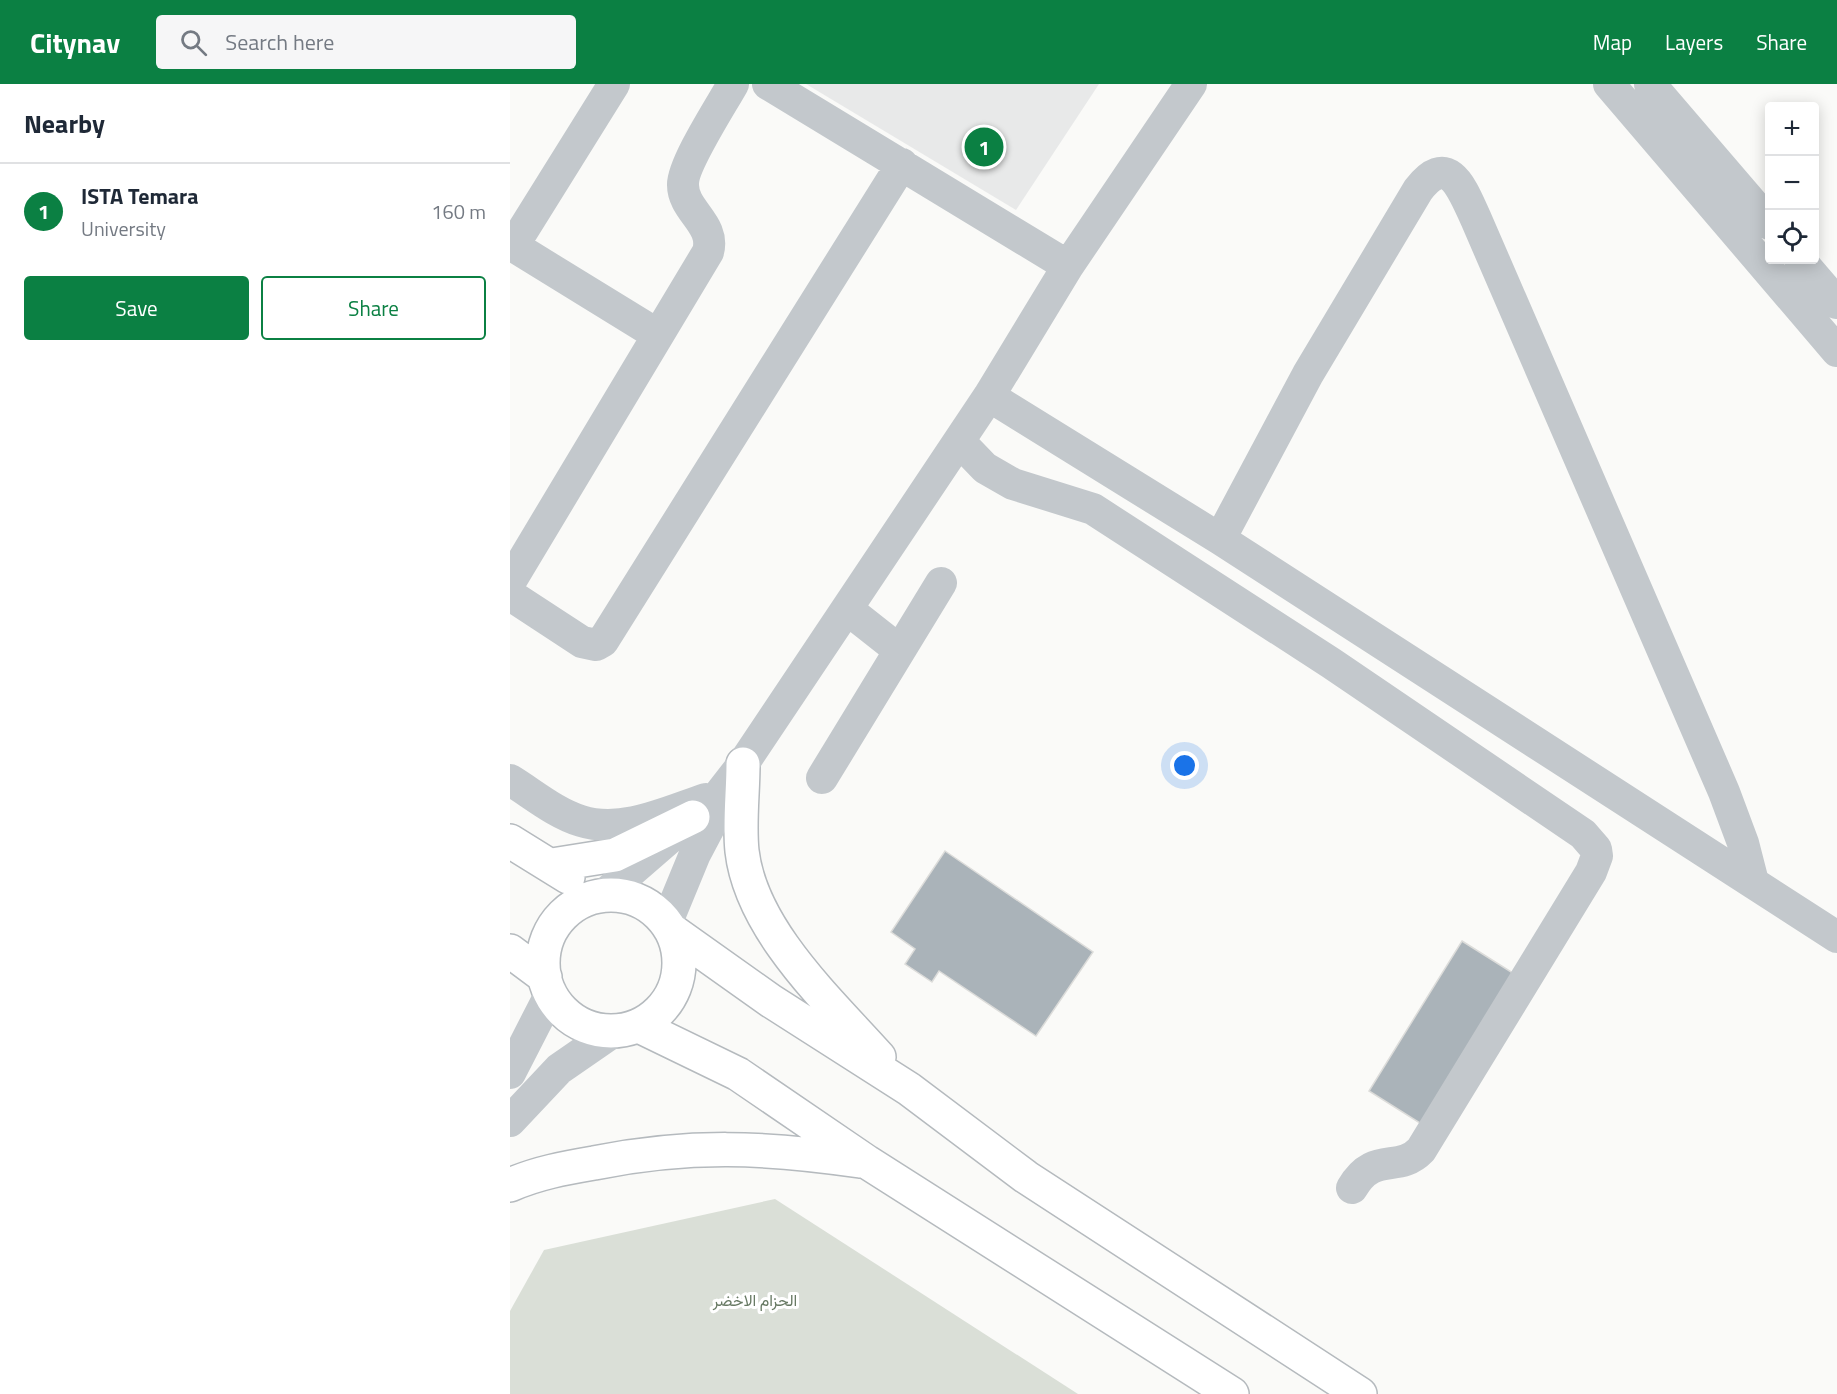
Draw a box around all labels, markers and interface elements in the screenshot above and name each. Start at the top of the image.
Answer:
search box [156,15,576,69]
text: Citynav [30,21,120,64]
text: Search here [225,25,334,59]
icon: search [177,26,210,59]
text: Map [1593,26,1632,58]
text: Layers [1665,26,1723,58]
text: Share [1756,26,1807,58]
map controls [1765,102,1819,264]
button: + [1765,102,1819,156]
text: Nearby [24,104,105,143]
pin: 1 [964,124,1004,170]
button: − [1765,156,1819,210]
text: ISTA Temara [81,179,199,213]
text: 1 [38,196,49,227]
text: 160 m [431,196,486,227]
button: locate [1765,210,1819,264]
text: University [81,213,166,244]
button: Save [24,276,249,340]
button: Share [261,276,486,340]
your location [1170,751,1199,780]
park label: الحزام الاخضر [712,1288,797,1312]

